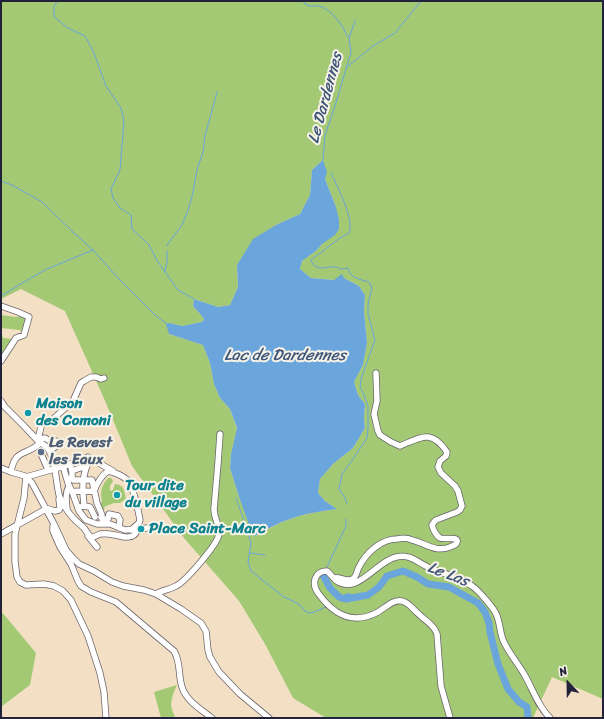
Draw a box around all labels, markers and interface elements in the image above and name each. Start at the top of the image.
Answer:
water label: Le Dardennes [305,51,347,145]
water label: Lac de Dardennes [224,346,346,366]
place label: Maison des Comoni [36,395,111,430]
marker: Maison des Comoni [23,408,33,418]
place label: Le Revest les Eaux [49,434,112,469]
marker: Le Revest les Eaux [36,447,46,457]
place label: Tour dite du village [125,477,187,512]
marker: Tour dite du village [112,490,122,500]
place label: Place Saint-Marc [149,520,266,538]
marker: Place Saint-Marc [136,524,146,534]
water label: Le Las [425,558,471,592]
text: N [556,661,570,682]
north arrow [548,663,588,703]

